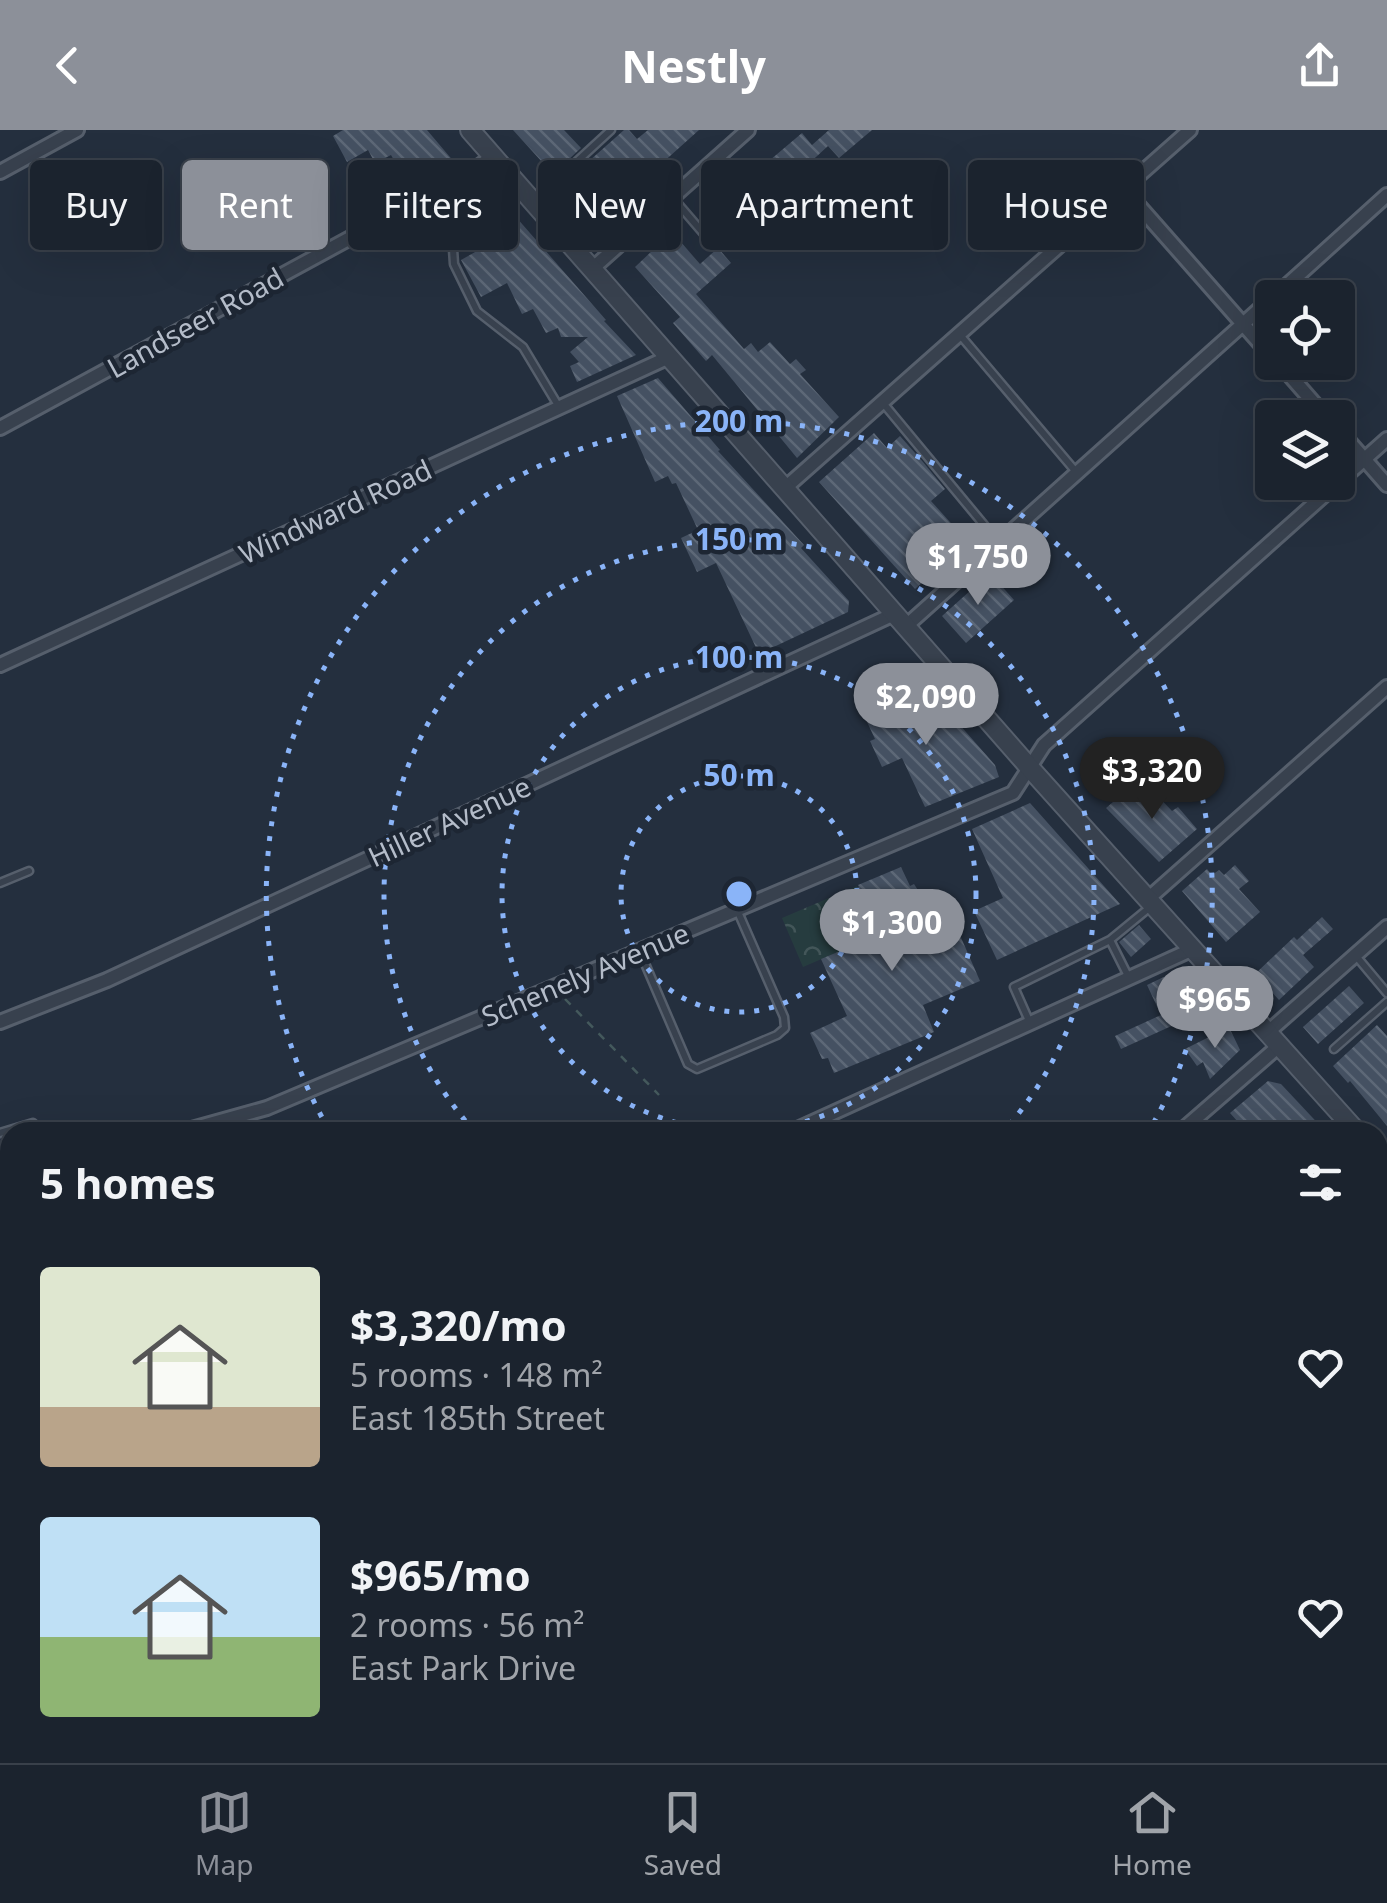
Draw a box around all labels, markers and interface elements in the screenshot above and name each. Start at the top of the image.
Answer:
text: Nestly [621,35,766,96]
icon: back [40,38,95,93]
icon: share [1292,38,1347,93]
chip: Buy [30,160,162,250]
chip: Rent [182,160,328,250]
chip: Filters [348,160,518,250]
chip: New [538,160,681,250]
chip: Apartment [701,160,948,250]
chip: House [968,160,1144,250]
street label: Landseer Road [100,258,290,386]
map controls [1255,280,1355,500]
button: locate [1255,280,1355,380]
text: 200 m [695,400,783,441]
button: layers [1255,400,1355,500]
street label: Windward Road [233,450,437,572]
text: 150 m [695,518,783,559]
pin: $1,750 [897,523,1059,608]
text: $1,750 [928,534,1028,577]
text: 100 m [695,636,783,677]
pin: $2,090 [845,663,1007,748]
text: $2,090 [876,674,976,717]
pin: $3,320 [1071,737,1233,822]
text: $3,320 [1102,748,1202,791]
text: 50 m [703,754,775,795]
street label: Hiller Avenue [361,767,537,875]
centre of rings [721,876,757,912]
pin: $1,300 [811,889,973,974]
text: $1,300 [842,900,942,943]
street label: Schenely Avenue [475,913,695,1035]
pin: $965 [1156,966,1274,1051]
text: $965 [1178,977,1252,1020]
text: 5 homes [40,1154,216,1211]
icon: filters [1293,1155,1348,1210]
text: $3,320/mo [350,1296,567,1353]
icon: home [120,1307,240,1427]
icon: heart [1293,1340,1348,1395]
text: 5 rooms · 148 m² [350,1353,603,1396]
text: East 185th Street [350,1396,605,1439]
text: $965/mo [350,1546,531,1603]
icon: home [120,1557,240,1677]
icon: heart [1293,1590,1348,1645]
text: 2 rooms · 56 m² [350,1603,584,1646]
text: East Park Drive [350,1646,576,1689]
tab: Map [195,1785,253,1883]
tab: Saved [644,1785,722,1883]
tab: Home [1112,1785,1192,1883]

